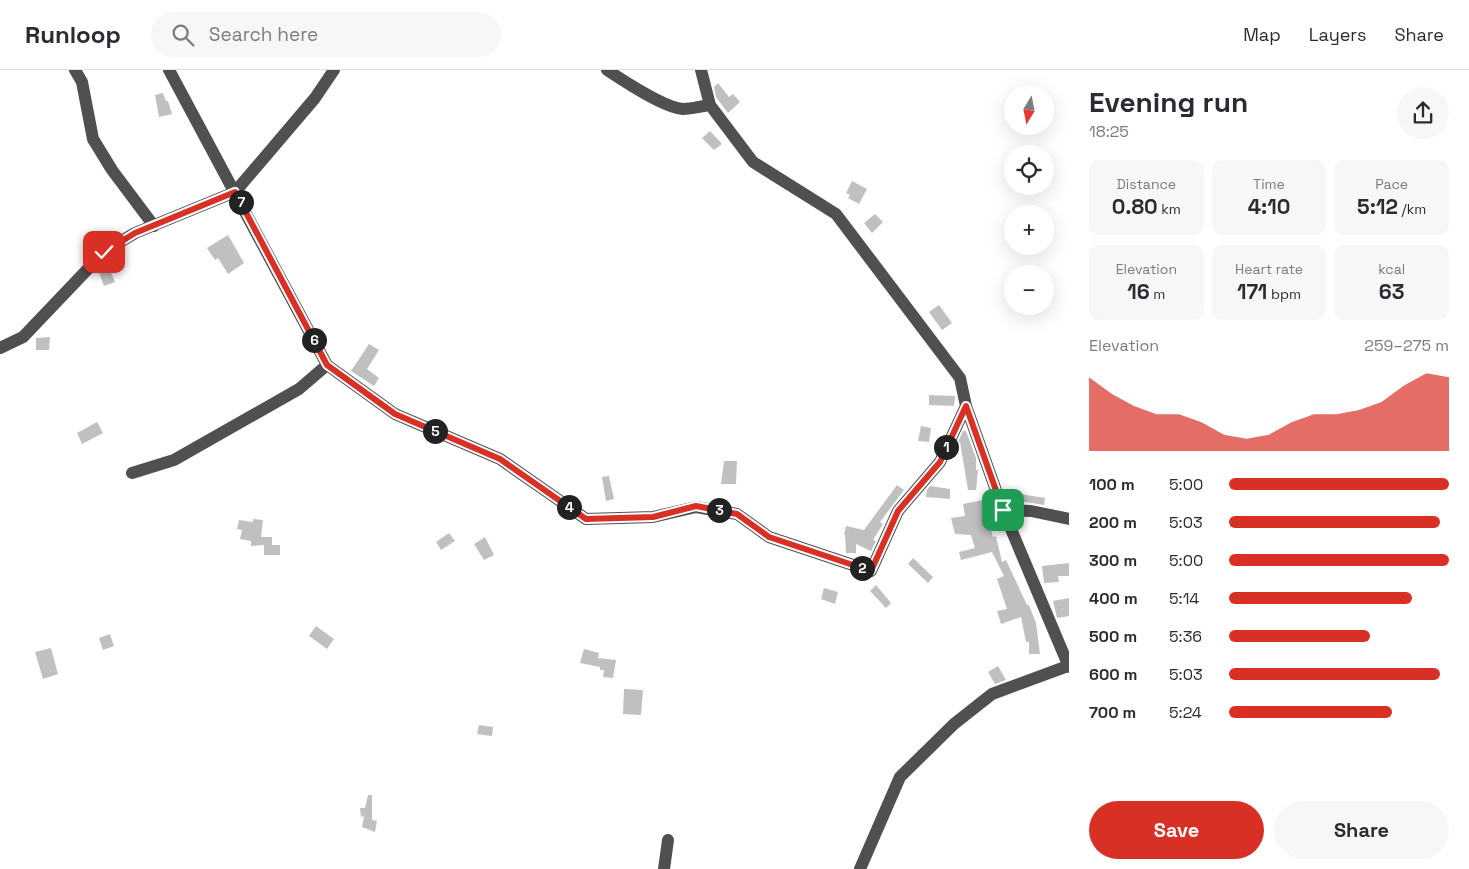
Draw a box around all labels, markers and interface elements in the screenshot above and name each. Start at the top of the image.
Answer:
search box [151,12,501,57]
text: Runloop [25,19,121,50]
icon: search [169,21,197,49]
text: Search here [209,22,318,47]
text: Map [1243,23,1281,46]
text: Layers [1309,23,1366,46]
text: Share [1394,23,1444,46]
text: Evening run [1089,84,1248,120]
north arrow [1004,85,1054,135]
map controls [1004,85,1054,315]
button: share [1397,87,1449,139]
text: 18:25 [1089,121,1129,142]
button: locate [1004,145,1054,195]
text: Distance [1117,175,1176,193]
text: Time [1253,175,1285,193]
text: Pace [1375,175,1408,193]
pin: 7 [228,190,254,214]
text: 7 [238,193,245,211]
text: 0.80 [1112,193,1158,220]
text: 4:10 [1248,193,1290,220]
text: 5:12 [1357,193,1398,220]
text: km [1158,200,1181,218]
text: /km [1398,200,1426,218]
button: + [1004,205,1054,255]
pin [83,231,125,273]
icon: check [90,238,118,266]
text: Elevation [1116,260,1177,278]
text: Heart rate [1235,260,1303,278]
text: kcal [1378,260,1405,278]
button: − [1004,265,1054,315]
text: 16 [1127,278,1150,305]
text: 171 [1237,278,1267,305]
text: 63 [1379,278,1405,305]
text: m [1150,285,1165,303]
text: bpm [1267,285,1301,303]
pin: 6 [302,328,326,352]
text: 6 [310,331,319,349]
text: Elevation [1089,335,1159,356]
text: 259–275 m [1364,335,1449,356]
pin: 5 [422,418,448,444]
text: 5 [431,422,440,440]
pin: 1 [934,434,958,460]
text: 1 [943,438,950,456]
text: 100 m [1089,474,1135,495]
text: 5:00 [1169,474,1203,495]
pin [982,489,1024,531]
pin: 4 [556,494,582,520]
icon: arrive [989,496,1017,524]
text: 4 [565,498,574,516]
pin: 3 [706,498,732,522]
text: 3 [715,501,724,519]
text: 200 m [1089,512,1137,533]
text: 5:03 [1169,512,1203,533]
text: 300 m [1089,550,1137,571]
text: 5:00 [1169,550,1203,571]
pin: 2 [850,556,874,580]
text: 2 [858,559,867,577]
text: 400 m [1089,588,1138,609]
text: 5:14 [1169,588,1199,609]
text: 500 m [1089,626,1137,647]
text: 5:36 [1169,626,1202,647]
text: 600 m [1089,664,1137,685]
text: 5:03 [1169,664,1203,685]
text: 700 m [1089,702,1136,723]
text: 5:24 [1169,702,1202,723]
button: Save [1089,801,1264,859]
button: Share [1274,801,1449,859]

